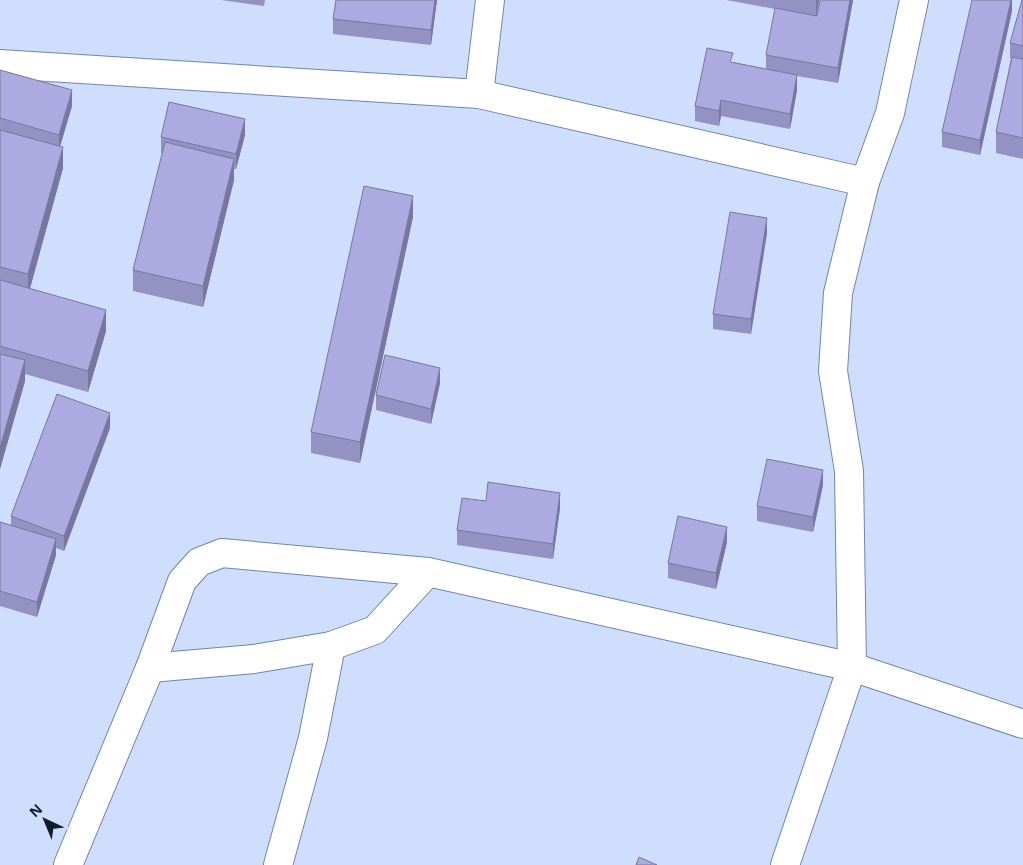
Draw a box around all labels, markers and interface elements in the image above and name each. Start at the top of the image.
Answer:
north arrow [20,795,70,845]
text: N [25,799,46,821]

